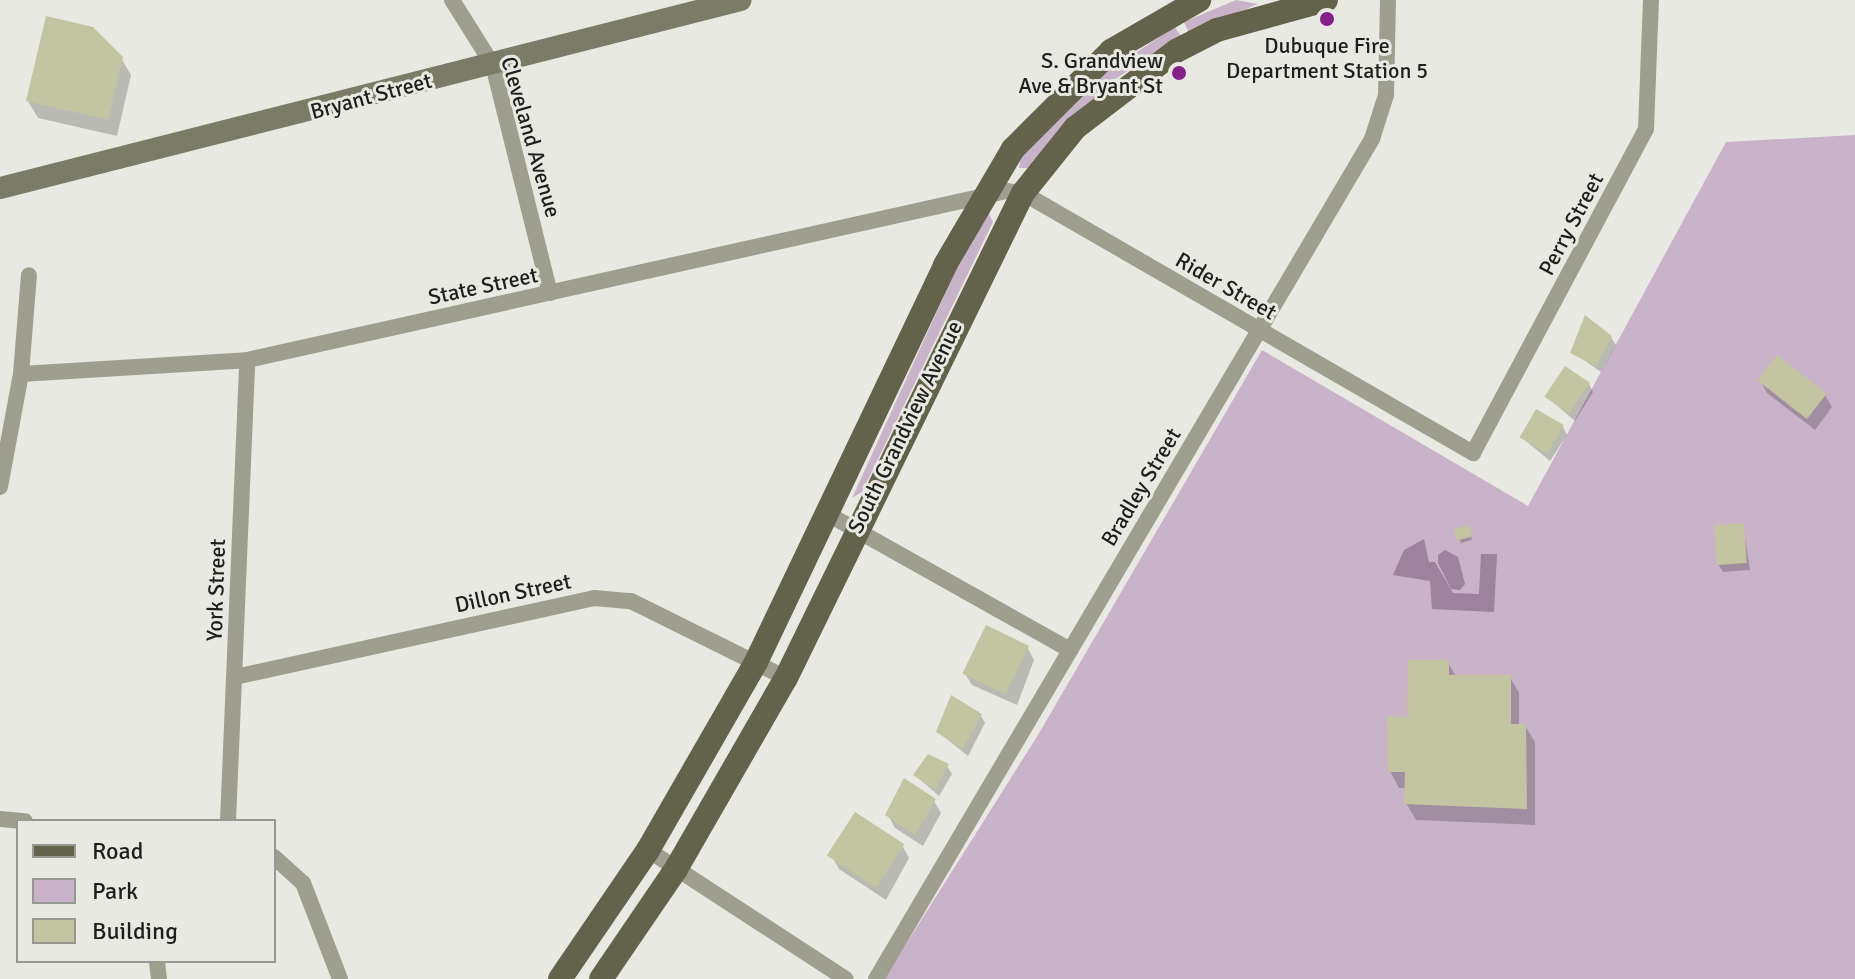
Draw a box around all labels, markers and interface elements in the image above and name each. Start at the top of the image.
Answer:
marker: Dubuque Fire Department Station 5 [1318,10,1336,28]
place label: Dubuque Fire Department Station 5 [1226,32,1428,84]
place label: S. Grandview Ave & Bryant St [1019,47,1163,98]
street label: Cleveland Avenue [495,54,567,220]
marker: S. Grandview Ave & Bryant St [1170,64,1188,82]
street label: Bryant Street [307,67,435,125]
street label: Perry Street [1533,168,1609,280]
street label: Rider Street [1171,247,1281,325]
street label: State Street [426,261,540,311]
street label: South Grandview Avenue [842,316,968,538]
street label: Bradley Street [1095,423,1187,551]
street label: York Street [201,538,231,642]
street label: Dillon Street [452,568,574,618]
legend [16,819,276,963]
text: Road [92,836,143,866]
text: Park [92,876,138,906]
text: Building [92,916,178,946]

